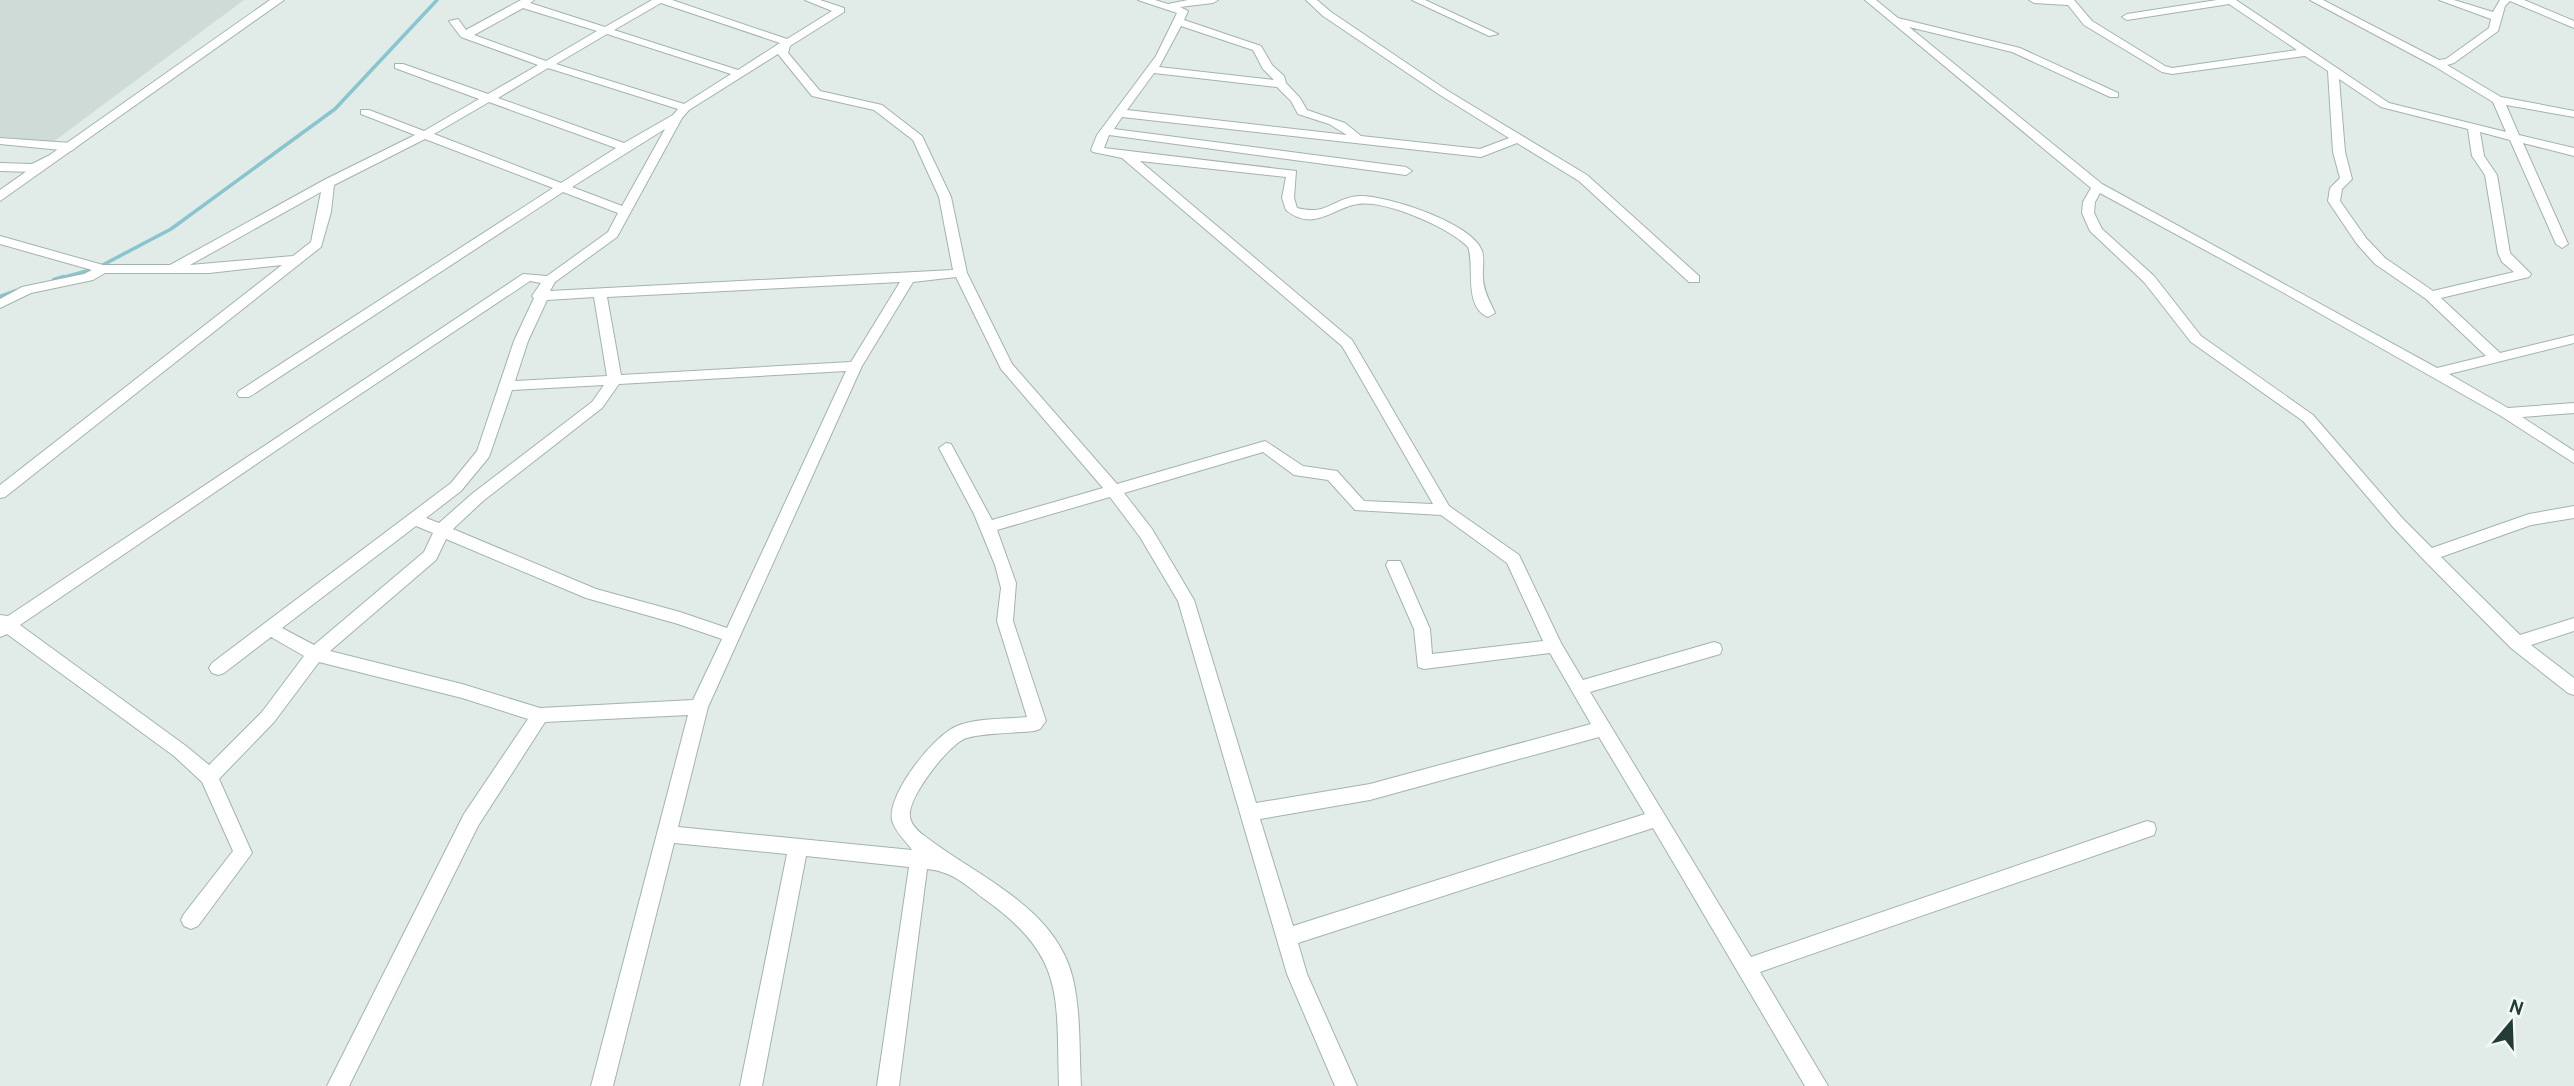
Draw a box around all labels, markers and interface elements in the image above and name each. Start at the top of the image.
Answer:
north arrow [2476,988,2546,1058]
text: N [2506,994,2526,1020]

